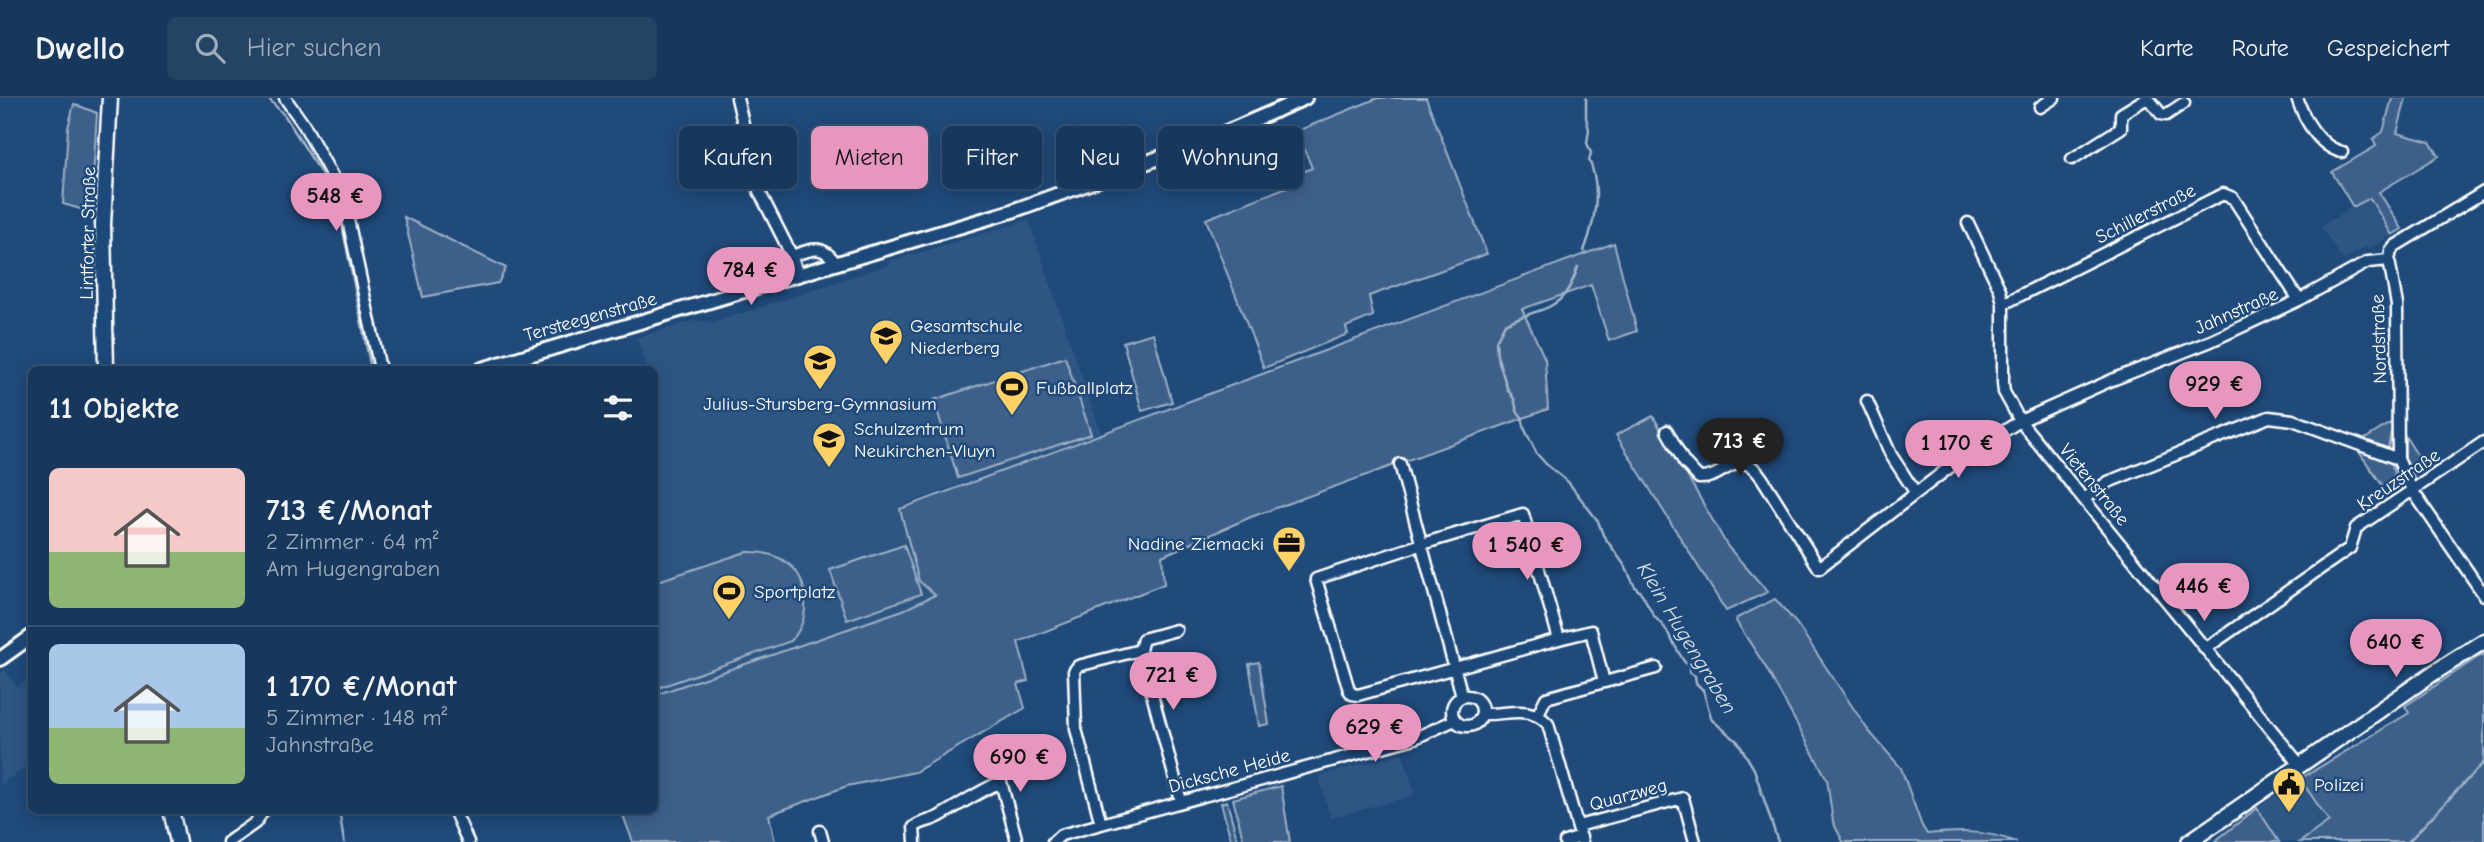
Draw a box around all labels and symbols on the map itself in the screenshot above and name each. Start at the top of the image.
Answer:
street label: Lintforter Straße [76,166,100,300]
pin: 548 € [287,174,385,233]
street label: Schillerstraße [2092,179,2199,249]
pin: 784 € [702,248,800,307]
street label: Jahnstraße [2191,283,2282,339]
street label: Tersteegenstraße [521,287,659,346]
street label: Nordstraße [2366,294,2392,384]
place label: Gesamtschule Niederberg [910,315,1023,359]
school or university icon: Gesamtschule Niederberg [867,317,905,366]
school or university icon: Julius-Stursberg-Gymnasium [801,342,839,391]
pin: 929 € [2166,362,2264,421]
sports icon: Fußballplatz [993,368,1031,417]
place label: Fußballplatz [1036,377,1133,399]
place label: Julius-Stursberg-Gymnasium [703,393,937,415]
place label: Schulzentrum Neukirchen-Vluyn [854,418,995,462]
pin: 713 € [1691,418,1789,478]
school or university icon: Schulzentrum Neukirchen-Vluyn [810,420,848,469]
pin: 1 170 € [1893,420,2023,480]
street label: Vietenstraße [2055,439,2134,530]
street label: Kreuzstraße [2353,444,2444,516]
pin: 1 540 € [1462,522,1592,582]
office icon: Nadine Ziemacki [1270,524,1308,573]
place label: Nadine Ziemacki [1128,533,1264,555]
water label: Klein Hugengraben [1632,558,1742,718]
pin: 446 € [2155,564,2253,623]
sports icon: Sportplatz [710,572,748,621]
place label: Sportplatz [754,581,835,603]
pin: 640 € [2347,620,2445,679]
pin: 721 € [1124,652,1222,712]
pin: 629 € [1326,704,1424,764]
pin: 690 € [971,734,1069,794]
street label: Dicksche Heide [1166,744,1292,798]
public building icon: Polizei [2270,765,2308,814]
street label: Quarzweg [1587,774,1669,816]
place label: Polizei [2314,774,2364,796]

